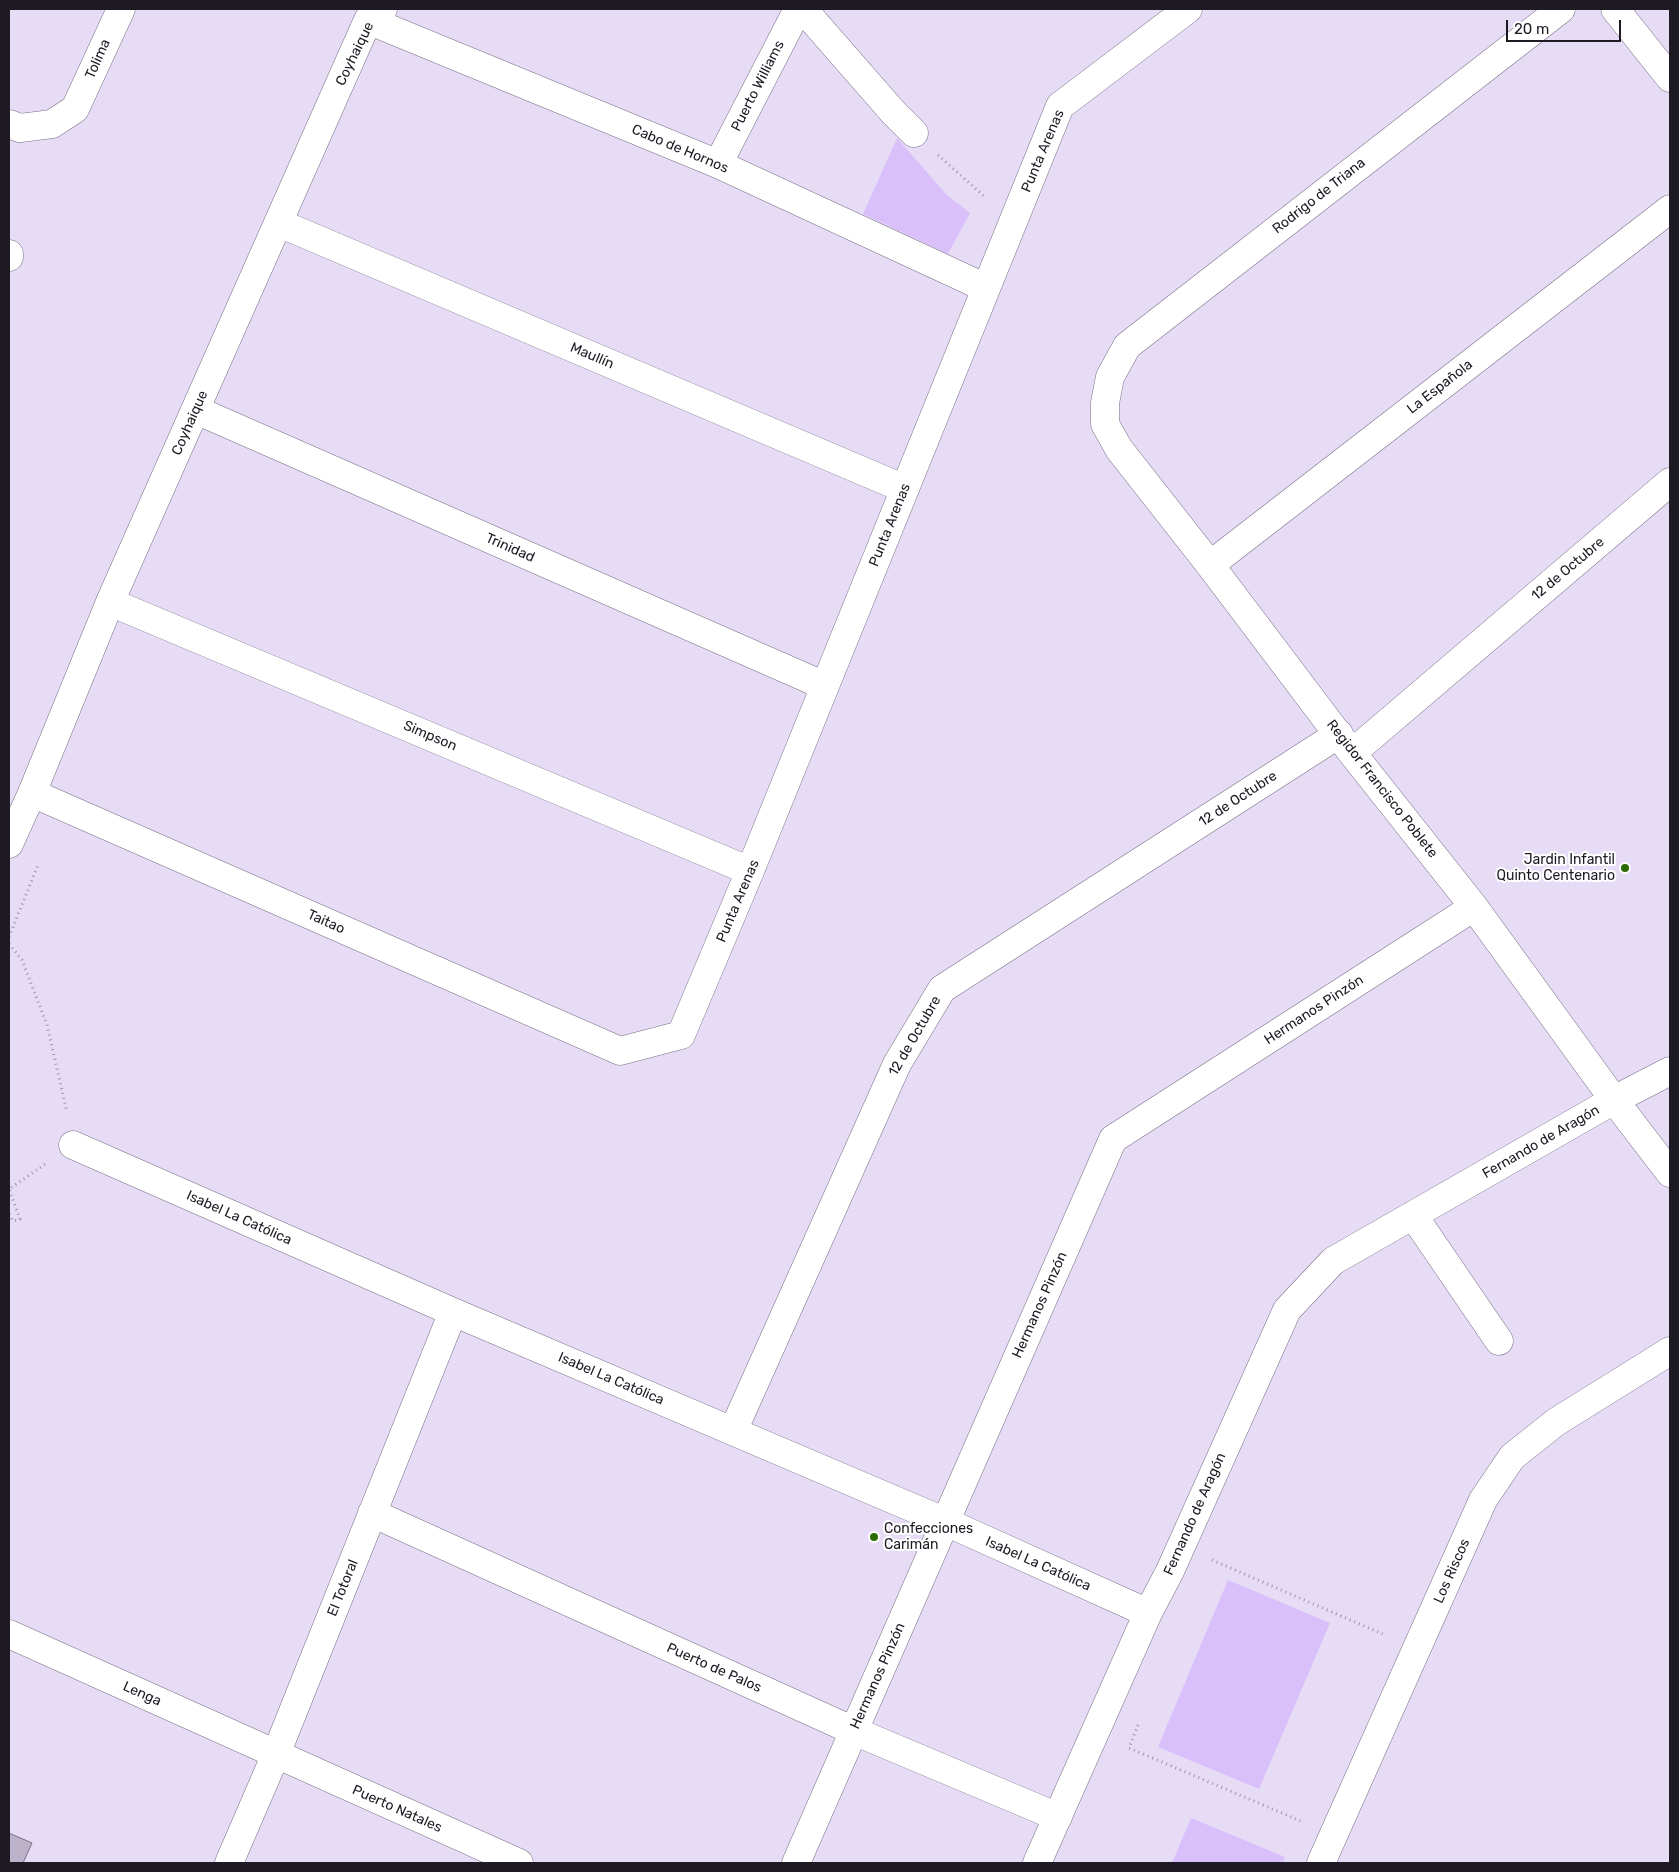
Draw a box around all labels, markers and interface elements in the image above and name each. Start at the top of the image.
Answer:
scale bar [1509,10,1624,42]
street label: Coyhaique [332,19,378,89]
text: 20 m [1514,20,1549,38]
street label: Tolima [82,37,114,81]
street label: Puerto Williams [728,38,788,134]
street label: Punta Arenas [1018,107,1068,195]
street label: Cabo de Hornos [629,121,731,177]
street label: Rodrigo de Triana [1269,155,1369,237]
street label: Maullín [568,339,616,373]
street label: La Española [1404,356,1476,418]
street label: Coyhaique [168,388,212,458]
street label: Punta Arenas [866,481,914,569]
street label: Trinidad [483,530,537,566]
street label: 12 de Octubre [1528,534,1608,604]
street label: Simpson [401,717,459,755]
street label: Regidor Francisco Poblete [1323,717,1441,861]
street label: 12 de Octubre [1196,768,1280,830]
place label: Jardin Infantil Quinto Centenario [1497,852,1615,884]
street label: Punta Arenas [713,857,763,945]
marker: Jardin Infantil Quinto Centenario [1619,862,1631,874]
street label: Taitao [305,906,347,938]
street label: Hermanos Pinzón [1261,972,1367,1048]
street label: 12 de Octubre [885,993,945,1079]
street label: Fernando de Aragón [1479,1102,1603,1182]
street label: Isabel La Católica [184,1187,294,1249]
street label: Hermanos Pinzón [1009,1249,1071,1361]
street label: Isabel La Católica [555,1349,667,1409]
street label: Fernando de Aragón [1160,1450,1230,1578]
place label: Confecciones Carimán [884,1521,973,1554]
marker: Confecciones Carimán [868,1531,880,1543]
street label: Isabel La Católica [983,1533,1093,1595]
street label: Los Riscos [1430,1536,1474,1606]
street label: El Totoral [324,1557,362,1619]
street label: Hermanos Pinzón [847,1620,909,1732]
street label: Puerto de Palos [664,1640,764,1696]
street label: Lenga [120,1678,164,1710]
street label: Puerto Natales [350,1782,444,1836]

